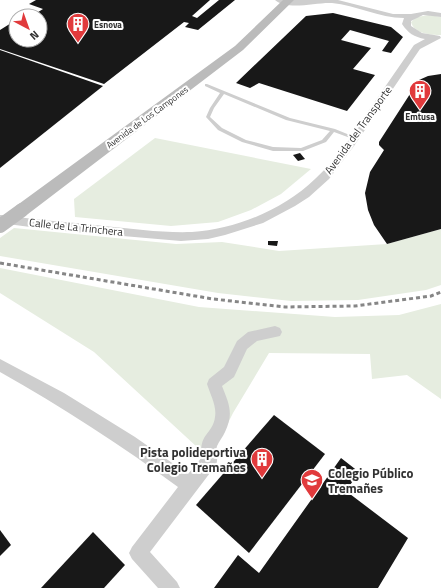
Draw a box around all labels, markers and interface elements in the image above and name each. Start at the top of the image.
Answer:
north arrow [8,8,48,48]
building icon: Esnova [65,11,91,44]
place label: Esnova [94,18,122,31]
text: N [26,27,43,44]
building icon: Emtusa [407,78,433,111]
street label: Avenida del Transporte [321,82,396,177]
street label: Avenida de Los Campones [103,83,191,151]
place label: Emtusa [405,110,435,123]
street label: Calle de La Trinchera [28,214,124,240]
place label: Pista polideportiva Colegio Tremañes [140,442,246,477]
building icon: Pista polideportiva Colegio Tremañes [249,446,275,479]
place label: Colegio Público Tremañes [328,463,414,498]
school or university icon: Colegio Público Tremañes [299,467,325,500]

